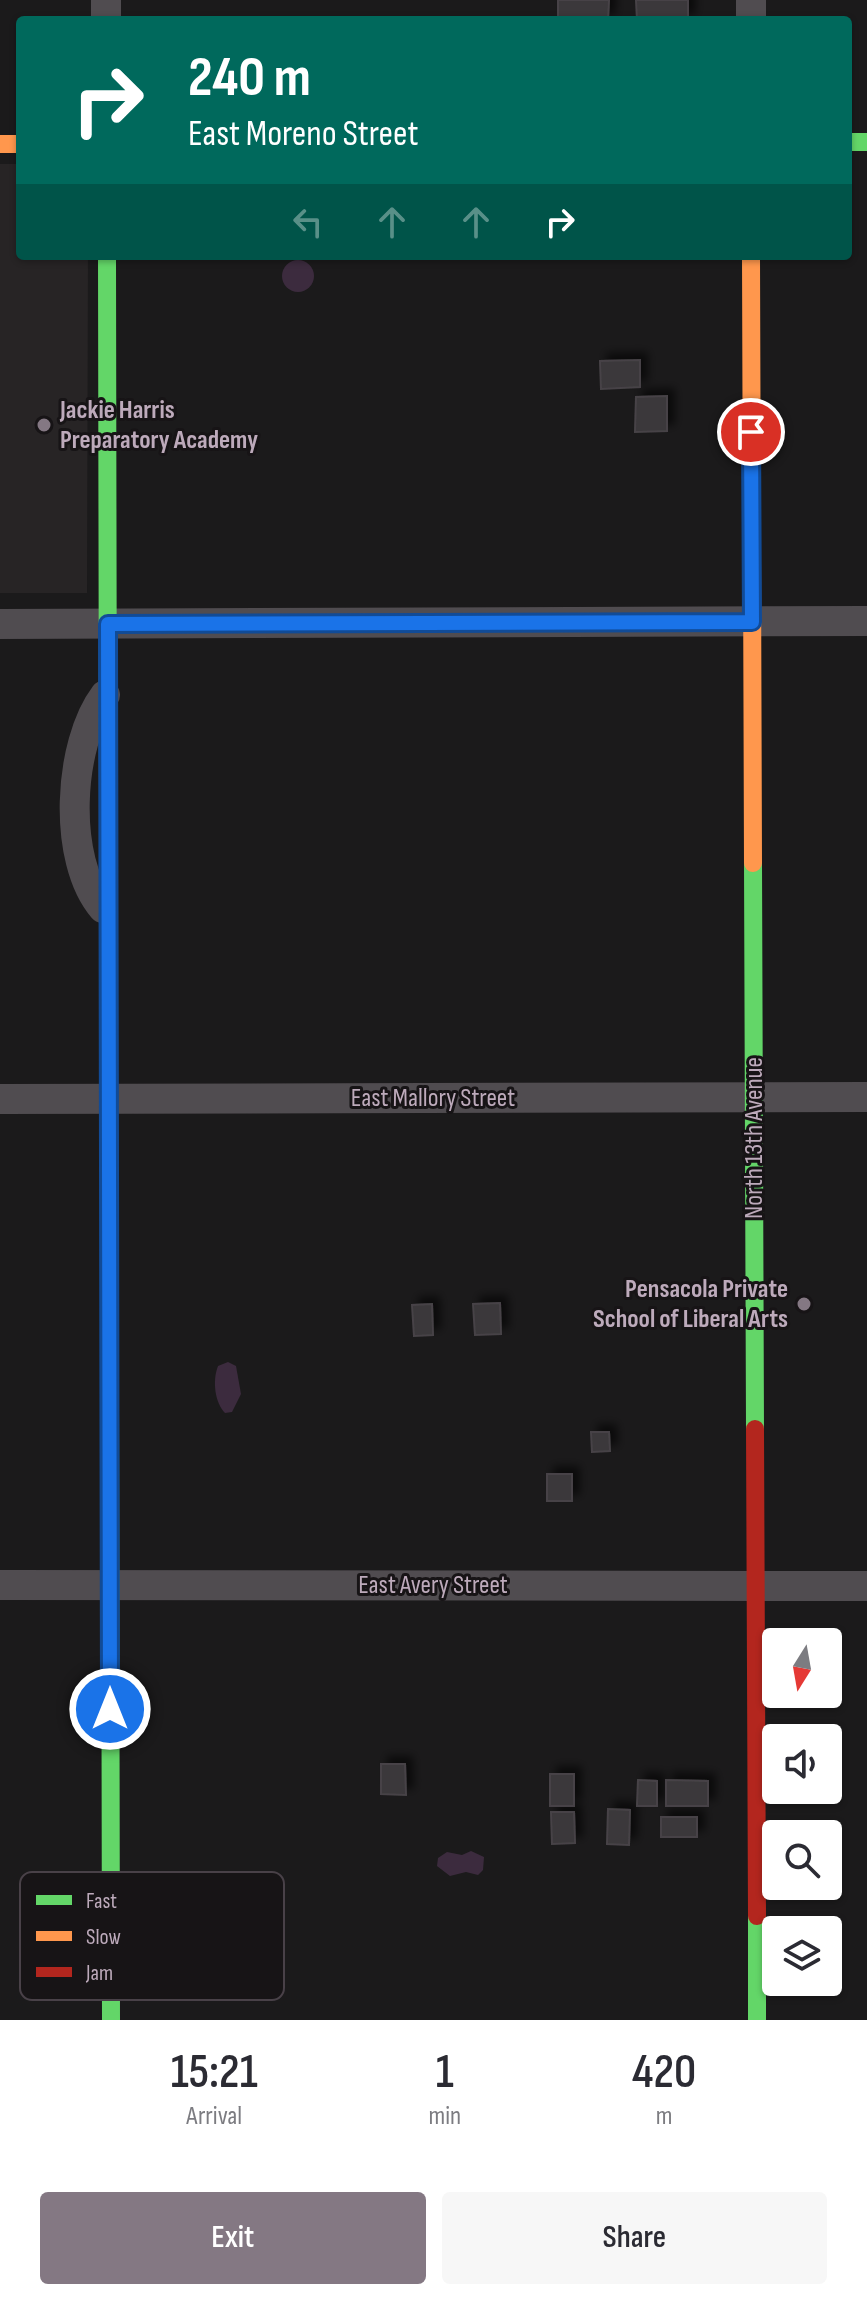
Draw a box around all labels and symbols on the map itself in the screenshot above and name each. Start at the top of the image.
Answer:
place label: Jackie Harris Preparatory Academy [59,395,258,456]
pin [717,398,785,466]
marker: Jackie Harris Preparatory Academy [35,416,53,434]
street label: North 13th Avenue [739,1057,770,1219]
street label: East Mallory Street [351,1083,515,1114]
place label: Pensacola Private School of Liberal Arts [593,1274,788,1335]
marker: Pensacola Private School of Liberal Arts [795,1295,813,1313]
street label: East Avery Street [358,1570,508,1601]
north arrow [762,1628,842,1708]
position arrow [68,1667,152,1751]
legend [20,1872,284,2000]
text: Fast [86,1888,117,1915]
text: Slow [86,1924,121,1951]
text: Jam [85,1960,113,1987]

